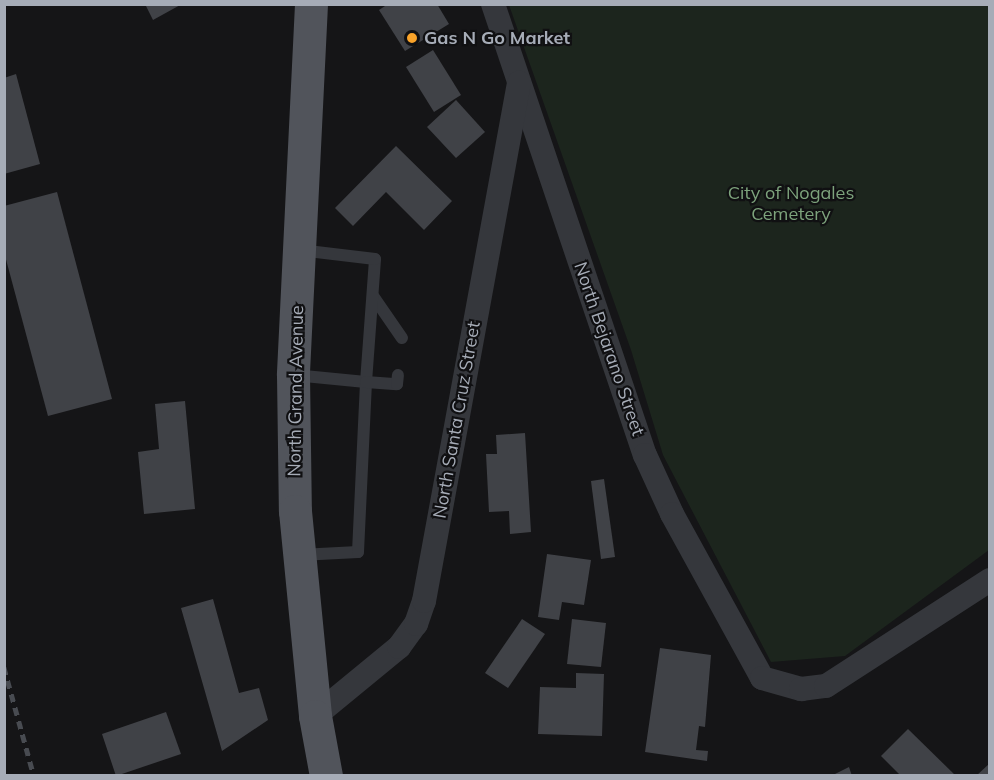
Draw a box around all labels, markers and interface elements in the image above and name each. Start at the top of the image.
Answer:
place label: Gas N Go Market [424,27,570,49]
marker: Gas N Go Market [405,31,419,45]
park label: City of Nogales Cemetery [728,183,854,226]
street label: North Bejarano Street [569,259,649,439]
street label: North Grand Avenue [284,305,308,477]
street label: North Santa Cruz Street [429,320,485,520]

